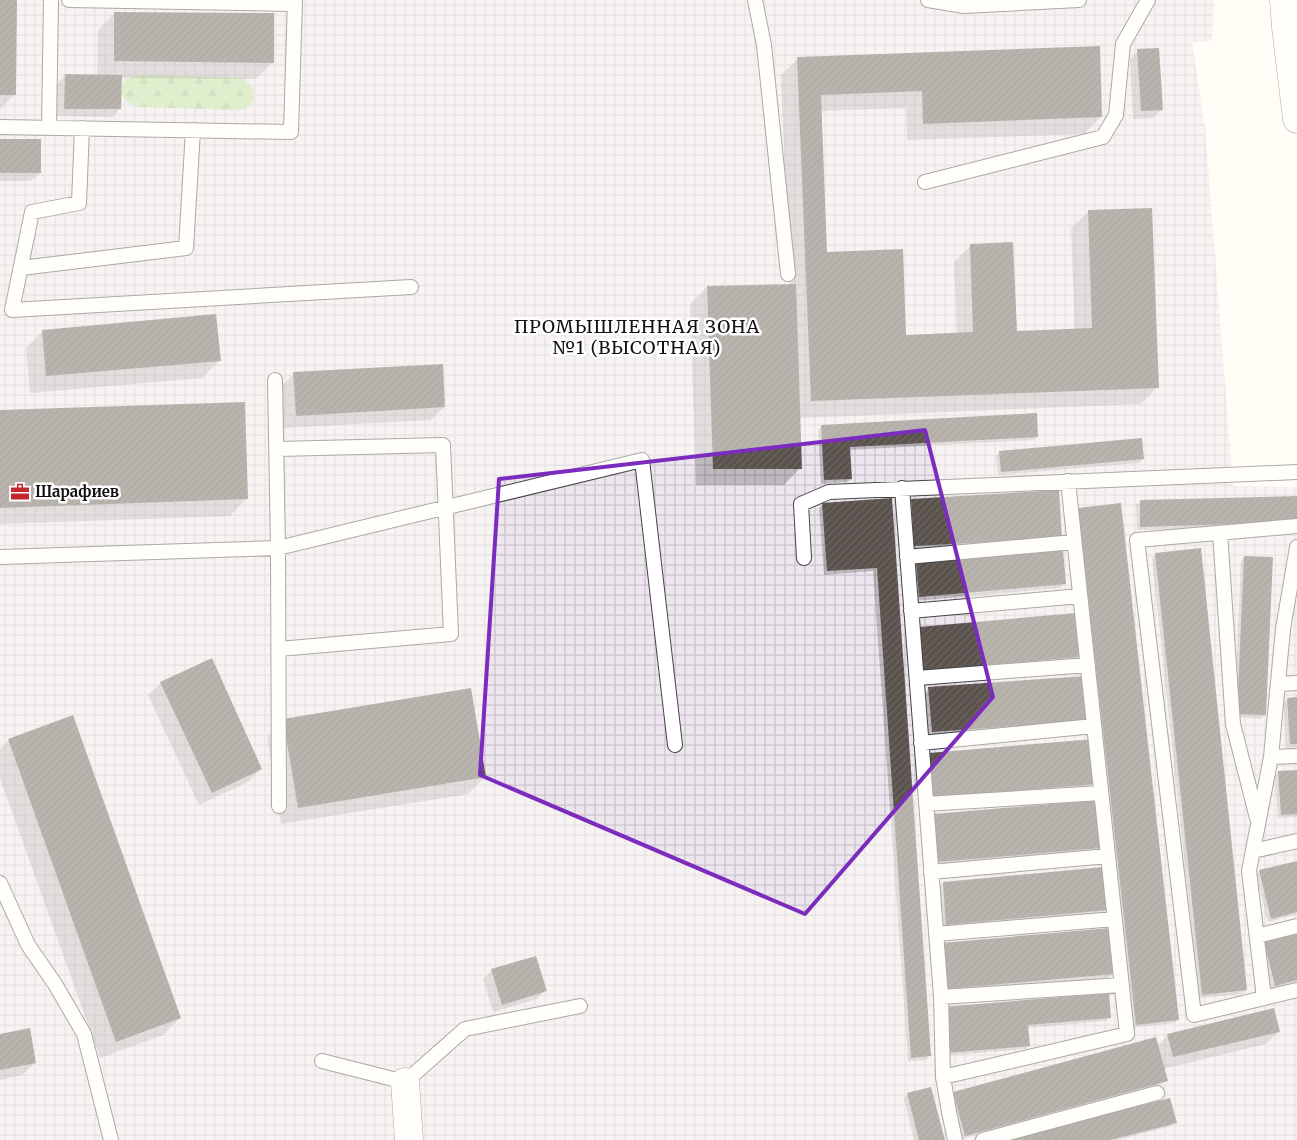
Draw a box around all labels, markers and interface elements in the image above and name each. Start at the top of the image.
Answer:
district label: ПРОМЫШЛЕННАЯ ЗОНА №1 (ВЫСОТНАЯ) [514,315,760,359]
office icon: Шарафиев [9,481,31,503]
place label: Шарафиев [35,482,119,501]

